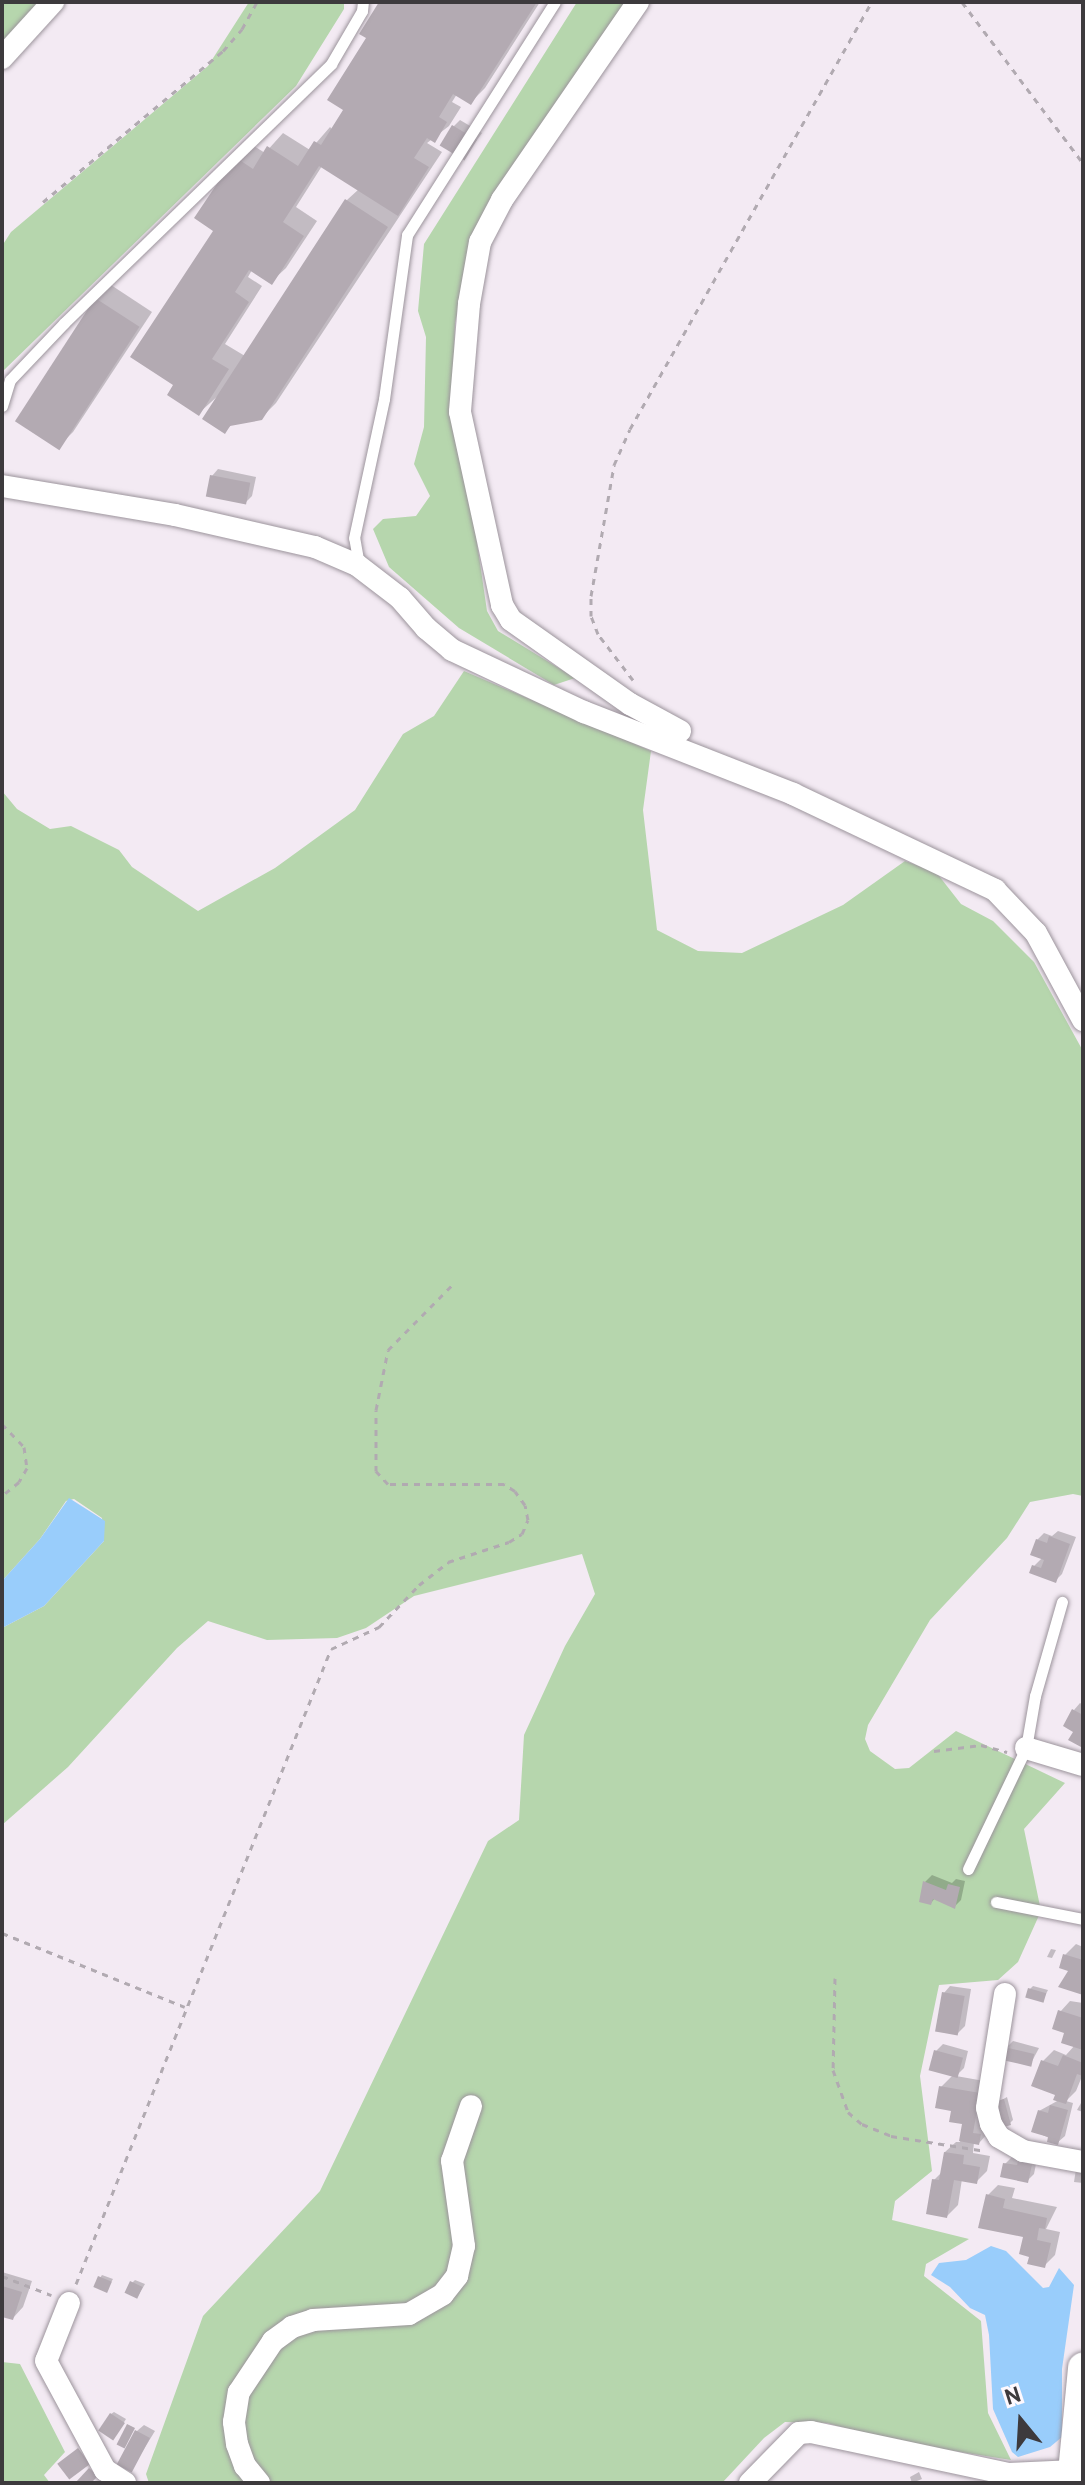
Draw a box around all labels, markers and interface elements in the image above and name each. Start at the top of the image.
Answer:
north arrow [981,2381,1061,2461]
text: N [1002,2382,1025,2413]

